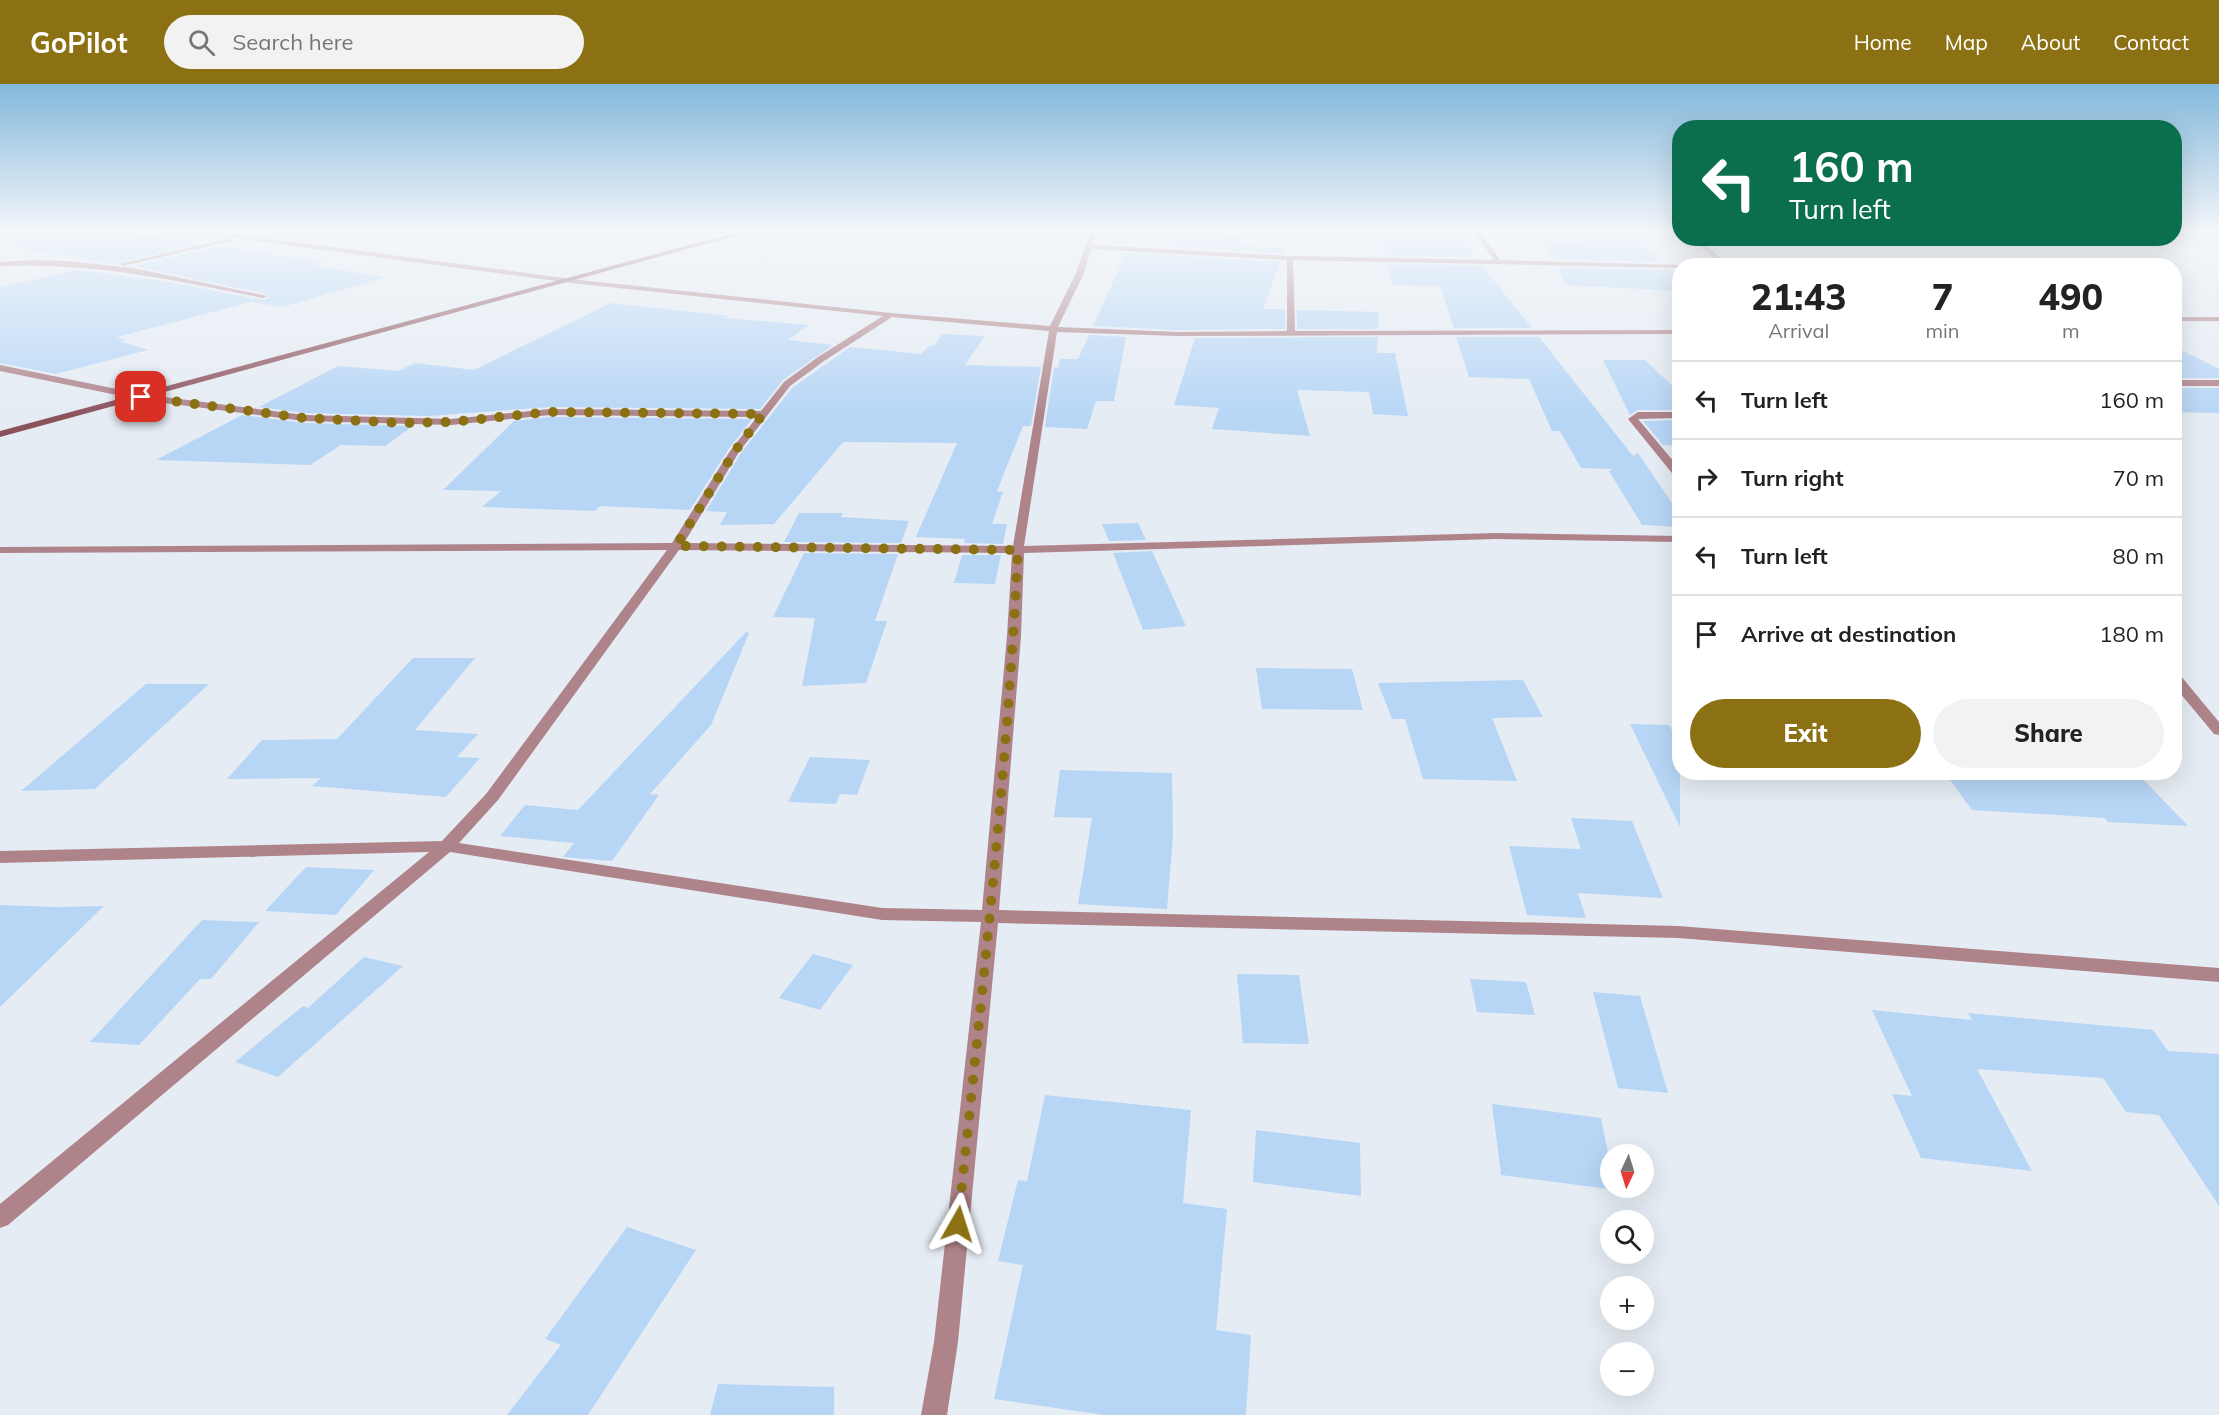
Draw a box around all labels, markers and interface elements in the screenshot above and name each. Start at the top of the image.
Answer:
search box [164,15,584,69]
text: GoPilot [30,25,128,60]
icon: search [185,26,218,59]
text: Search here [233,28,354,56]
text: Home [1854,29,1912,55]
text: Map [1945,29,1988,55]
text: About [2021,29,2080,55]
text: Contact [2113,29,2189,55]
text: 160 m [1789,140,1914,193]
icon: left [1690,144,1768,222]
text: Turn left [1789,192,1891,226]
text: 21:43 [1751,274,1847,319]
text: 7 [1932,274,1953,319]
text: 490 [2038,274,2103,319]
text: Arrival [1768,318,1829,343]
text: min [1925,318,1960,343]
text: m [2062,318,2080,343]
pin [115,371,166,422]
icon: arrive [124,380,157,413]
icon: left [1690,384,1723,417]
text: Turn left [1741,386,1828,414]
text: 160 m [2099,386,2164,414]
icon: right [1690,462,1723,495]
text: Turn right [1741,464,1844,492]
text: 70 m [2113,464,2164,492]
icon: left [1690,540,1723,573]
text: Turn left [1741,542,1828,570]
text: 80 m [2113,542,2164,570]
icon: arrive [1690,618,1723,651]
text: Arrive at destination [1741,620,1956,648]
text: 180 m [2099,620,2164,648]
button: Exit [1690,699,1921,768]
button: Share [1933,699,2164,768]
north arrow [1600,1144,1654,1198]
map controls [1600,1144,1654,1396]
position arrow [926,1192,990,1256]
button: search [1600,1210,1654,1264]
button: + [1600,1276,1654,1330]
button: − [1600,1342,1654,1396]

